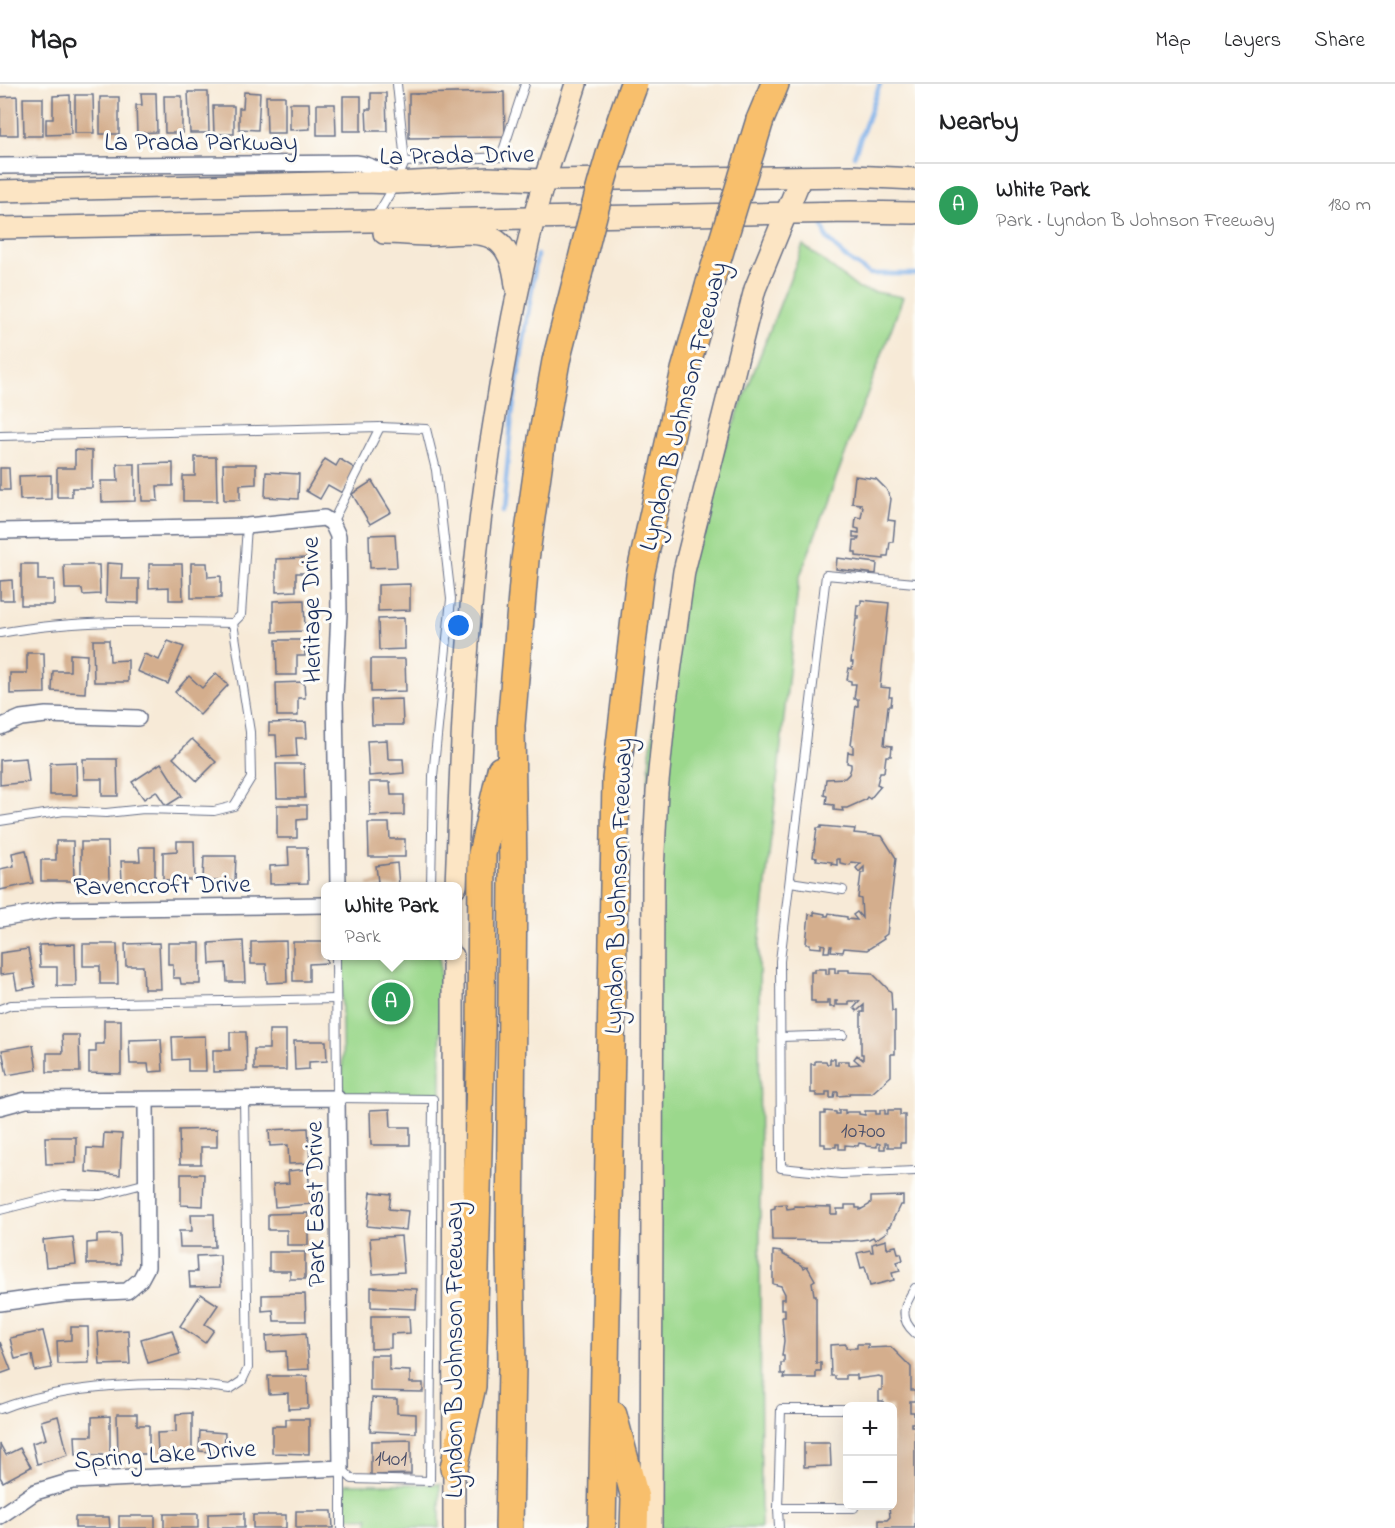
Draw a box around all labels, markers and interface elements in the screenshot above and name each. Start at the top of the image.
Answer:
text: Map [30,21,77,62]
text: Map [1155,26,1191,56]
text: Layers [1224,26,1281,56]
text: Share [1314,26,1365,56]
text: Nearby [939,104,1018,142]
street label: La Prada Parkway [104,125,298,163]
street label: La Prada Drive [379,137,535,177]
text: White Park [996,175,1090,207]
text: A [952,191,965,220]
text: 180 m [1328,191,1371,220]
text: Park · Lyndon B Johnson Freeway [996,207,1275,236]
street label: Lyndon B Johnson Freeway [631,258,739,555]
street label: Heritage Drive [293,536,333,683]
your location [444,611,473,640]
street label: Lyndon B Johnson Freeway [596,737,644,1035]
street label: Ravencroft Drive [73,866,251,908]
popup [321,882,462,960]
text: White Park [345,891,438,923]
text: Park [345,923,381,952]
pin: A [372,980,410,1024]
house number: 10700 [841,1116,885,1148]
street label: Park East Drive [297,1120,337,1287]
street label: Lyndon B Johnson Freeway [437,1202,475,1498]
map controls [843,1402,897,1510]
button: + [843,1402,897,1456]
street label: Spring Lake Drive [73,1431,258,1481]
house number: 1401 [375,1444,407,1476]
button: − [843,1456,897,1510]

